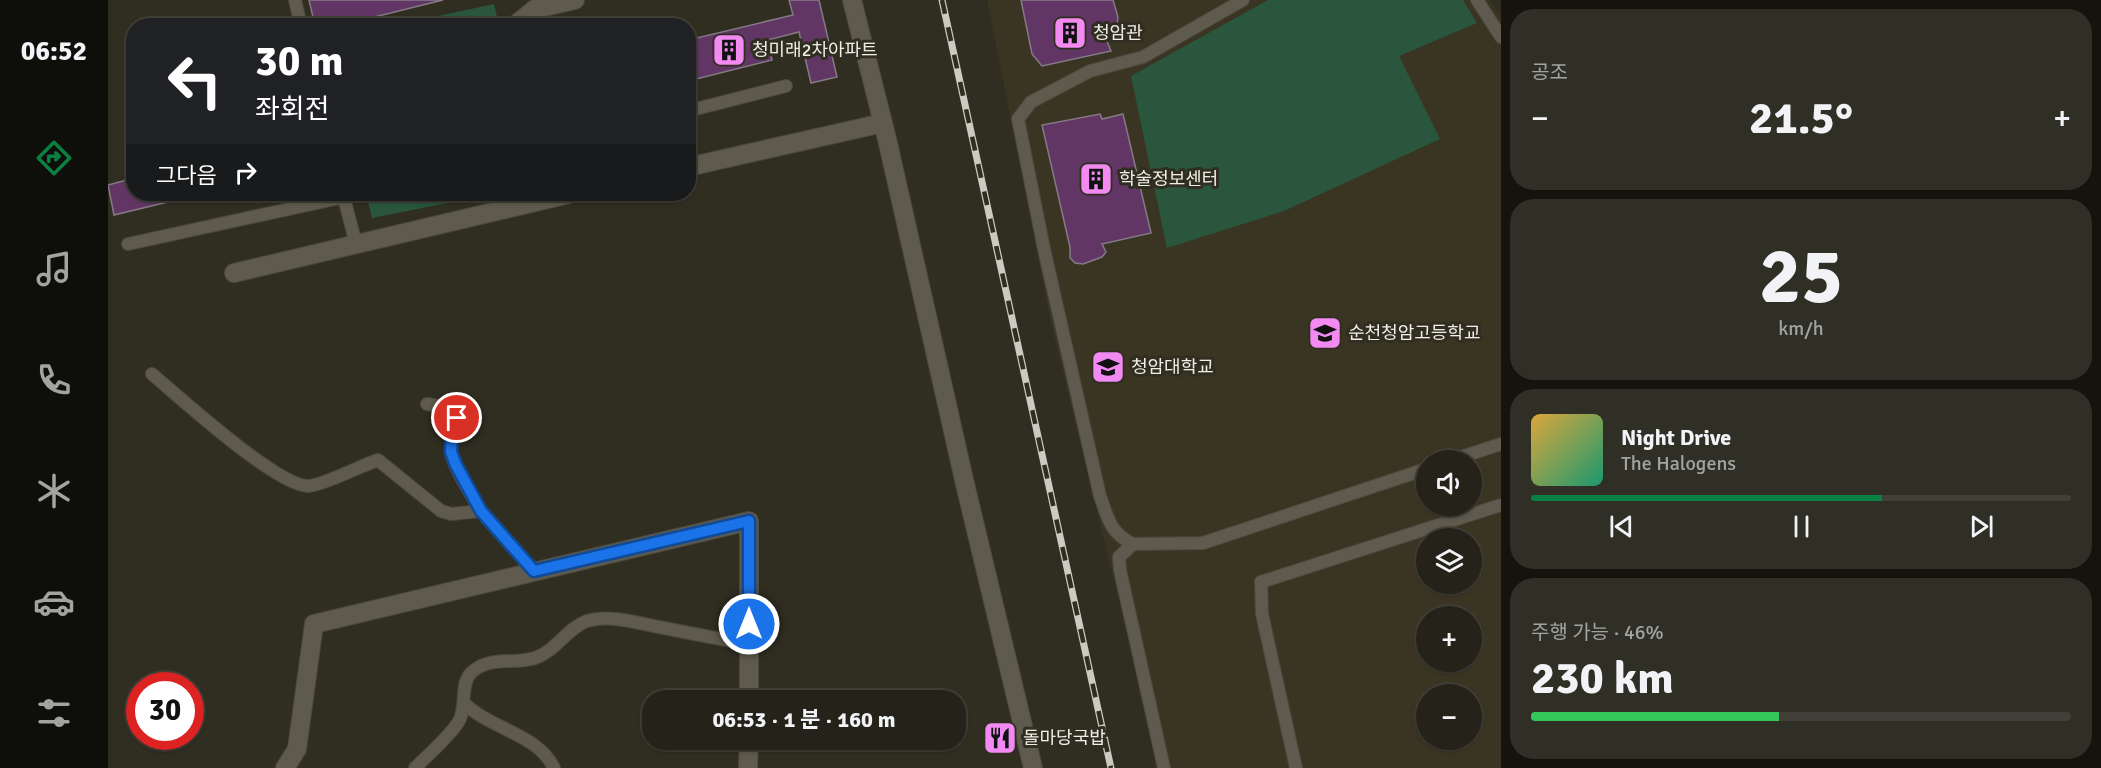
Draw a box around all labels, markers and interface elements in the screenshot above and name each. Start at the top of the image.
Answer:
building icon: 청암관 [1052,15,1088,51]
place label: 청암관 [1093,22,1143,44]
building icon: 청미래2차아파트 [711,32,747,68]
text: 06:52 [21,35,87,68]
text: 30 m [255,36,344,87]
place label: 청미래2차아파트 [752,39,878,61]
icon: left [156,42,234,120]
text: 공조 [1531,60,1568,85]
text: 21.5° [1749,91,1853,146]
text: 좌회전 [255,93,330,126]
text: − [1531,98,1549,139]
text: + [2053,98,2071,139]
icon: directions [33,137,75,179]
icon: right [229,156,262,189]
building icon: 학술정보센터 [1078,161,1114,197]
text: 그다음 [156,162,217,189]
place label: 학술정보센터 [1119,168,1218,190]
text: 25 [1759,229,1843,325]
icon: music [33,248,75,290]
school or university icon: 순천청암고등학교 [1307,315,1343,351]
text: km/h [1778,316,1824,341]
place label: 순천청암고등학교 [1348,322,1480,344]
school or university icon: 청암대학교 [1090,349,1126,385]
place label: 청암대학교 [1131,356,1214,378]
icon: phone [33,359,75,401]
pin [431,392,482,443]
icon: arrive [440,401,473,434]
text: Night Drive [1621,424,1731,451]
map controls [1416,450,1482,750]
button: sound [1416,450,1482,516]
text: The Halogens [1621,451,1736,476]
icon: climate [33,470,75,512]
icon: previous [1605,510,1638,543]
icon: pause [1785,510,1818,543]
icon: next [1965,510,1998,543]
button: layers [1416,528,1482,594]
icon: car [33,581,75,623]
position arrow [717,592,781,656]
button: + [1416,606,1482,672]
text: 주행 가능 · 46% [1531,620,1664,645]
text: 230 km [1531,651,1674,706]
speed limit sign: 30 [126,672,204,750]
button: − [1416,684,1482,750]
icon: filters [33,692,75,734]
text: 06:53 · 1 분 · 160 m [712,706,896,733]
restaurant icon: 돌마당국밥 [982,720,1018,756]
place label: 돌마당국밥 [1023,727,1106,749]

